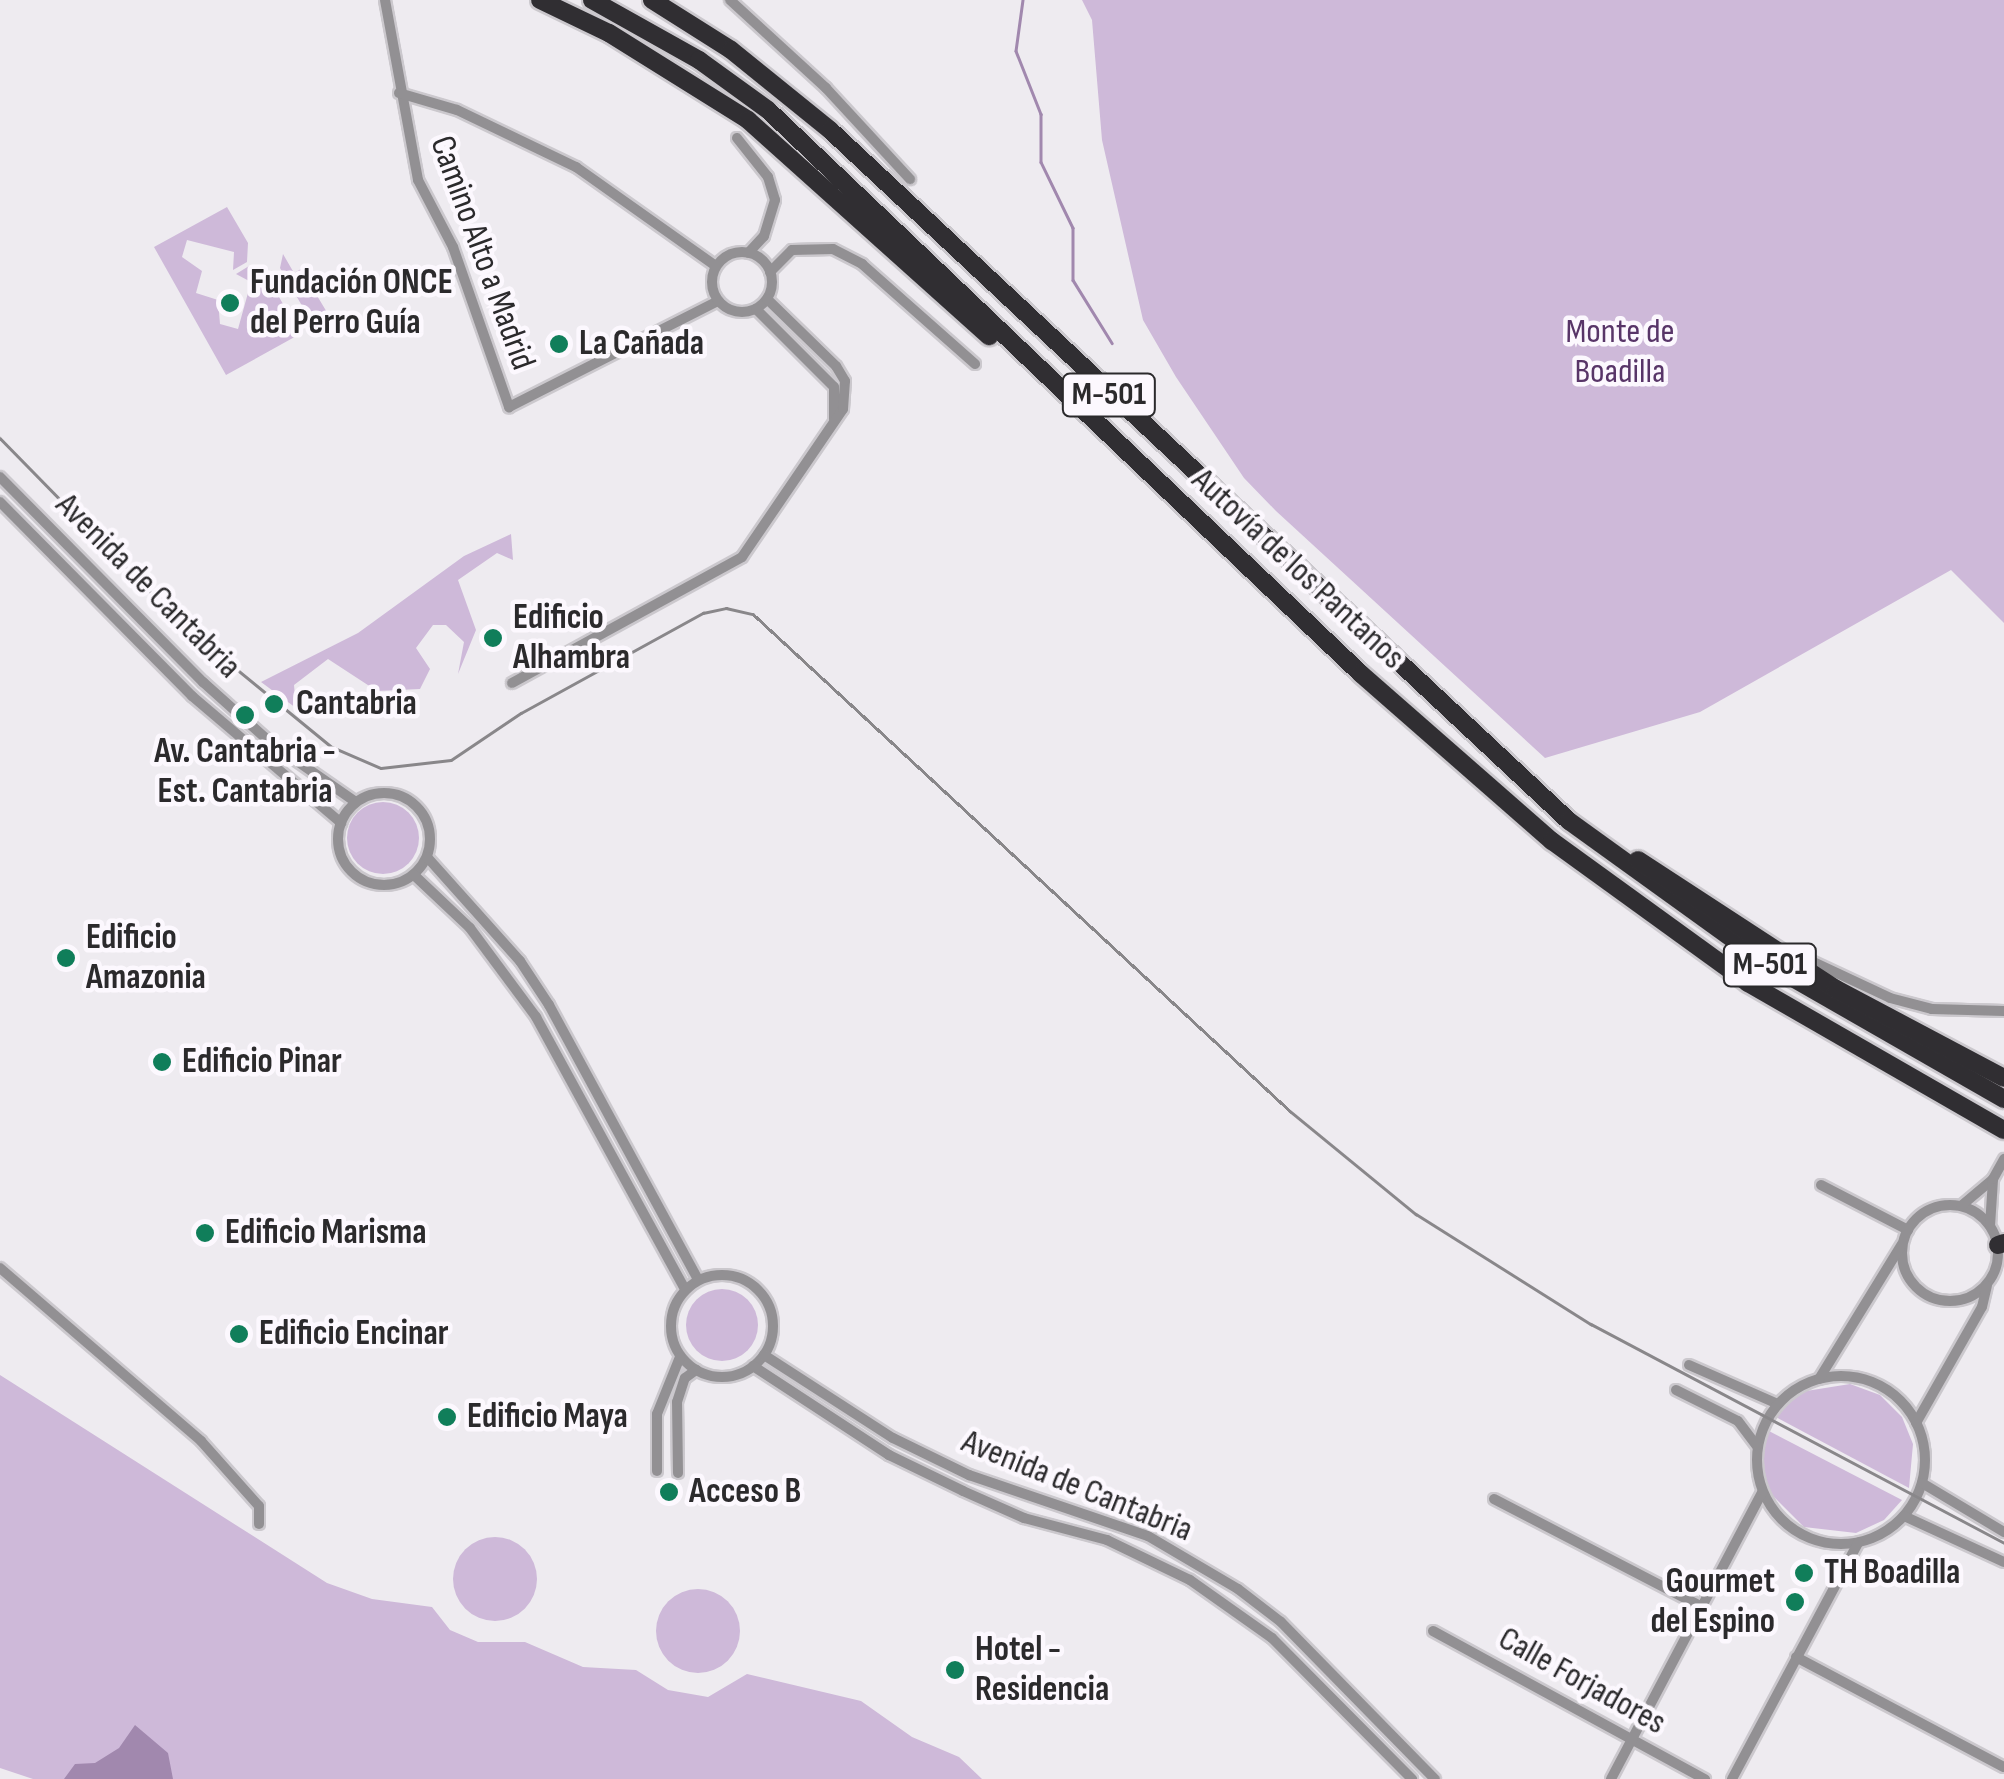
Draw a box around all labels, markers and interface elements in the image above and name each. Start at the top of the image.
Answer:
street label: Camino Alto a Madrid [420,131,544,375]
place label: Fundación ONCE del Perro Guía [250,262,453,344]
marker: Fundación ONCE del Perro Guía [219,292,241,314]
park label: Monte de Boadilla [1565,311,1675,393]
place label: La Cañada [579,323,704,365]
marker: La Cañada [548,333,570,355]
road number: M-501 [1062,368,1156,422]
street label: Autovía de los Pantanos [1183,460,1413,678]
street label: Avenida de Cantabria [47,485,249,687]
place label: Edificio Alhambra [513,597,630,679]
marker: Edificio Alhambra [482,627,504,649]
place label: Cantabria [296,683,417,725]
marker: Cantabria [261,691,287,717]
marker: Av. Cantabria - Est. Cantabria [234,704,256,726]
place label: Av. Cantabria - Est. Cantabria [154,731,336,813]
place label: Edificio Amazonia [86,917,206,999]
road number: M-501 [1722,938,1818,992]
marker: Edificio Amazonia [55,947,77,969]
place label: Edificio Pinar [182,1041,342,1083]
marker: Edificio Pinar [151,1051,173,1073]
place label: Edificio Marisma [225,1212,427,1254]
marker: Edificio Marisma [194,1222,216,1244]
place label: Edificio Encinar [259,1313,449,1355]
marker: Edificio Encinar [228,1323,250,1345]
place label: Edificio Maya [467,1396,628,1438]
marker: Edificio Maya [436,1406,458,1428]
street label: Avenida de Cantabria [956,1421,1198,1551]
place label: Acceso B [689,1471,801,1513]
marker: Acceso B [658,1481,680,1503]
place label: TH Boadilla [1824,1552,1960,1594]
place label: Gourmet del Espino [1651,1561,1775,1643]
marker: TH Boadilla [1793,1562,1815,1584]
marker: Gourmet del Espino [1784,1591,1806,1613]
street label: Calle Forjadores [1491,1618,1673,1744]
place label: Hotel - Residencia [975,1629,1109,1711]
marker: Hotel - Residencia [944,1659,966,1681]

